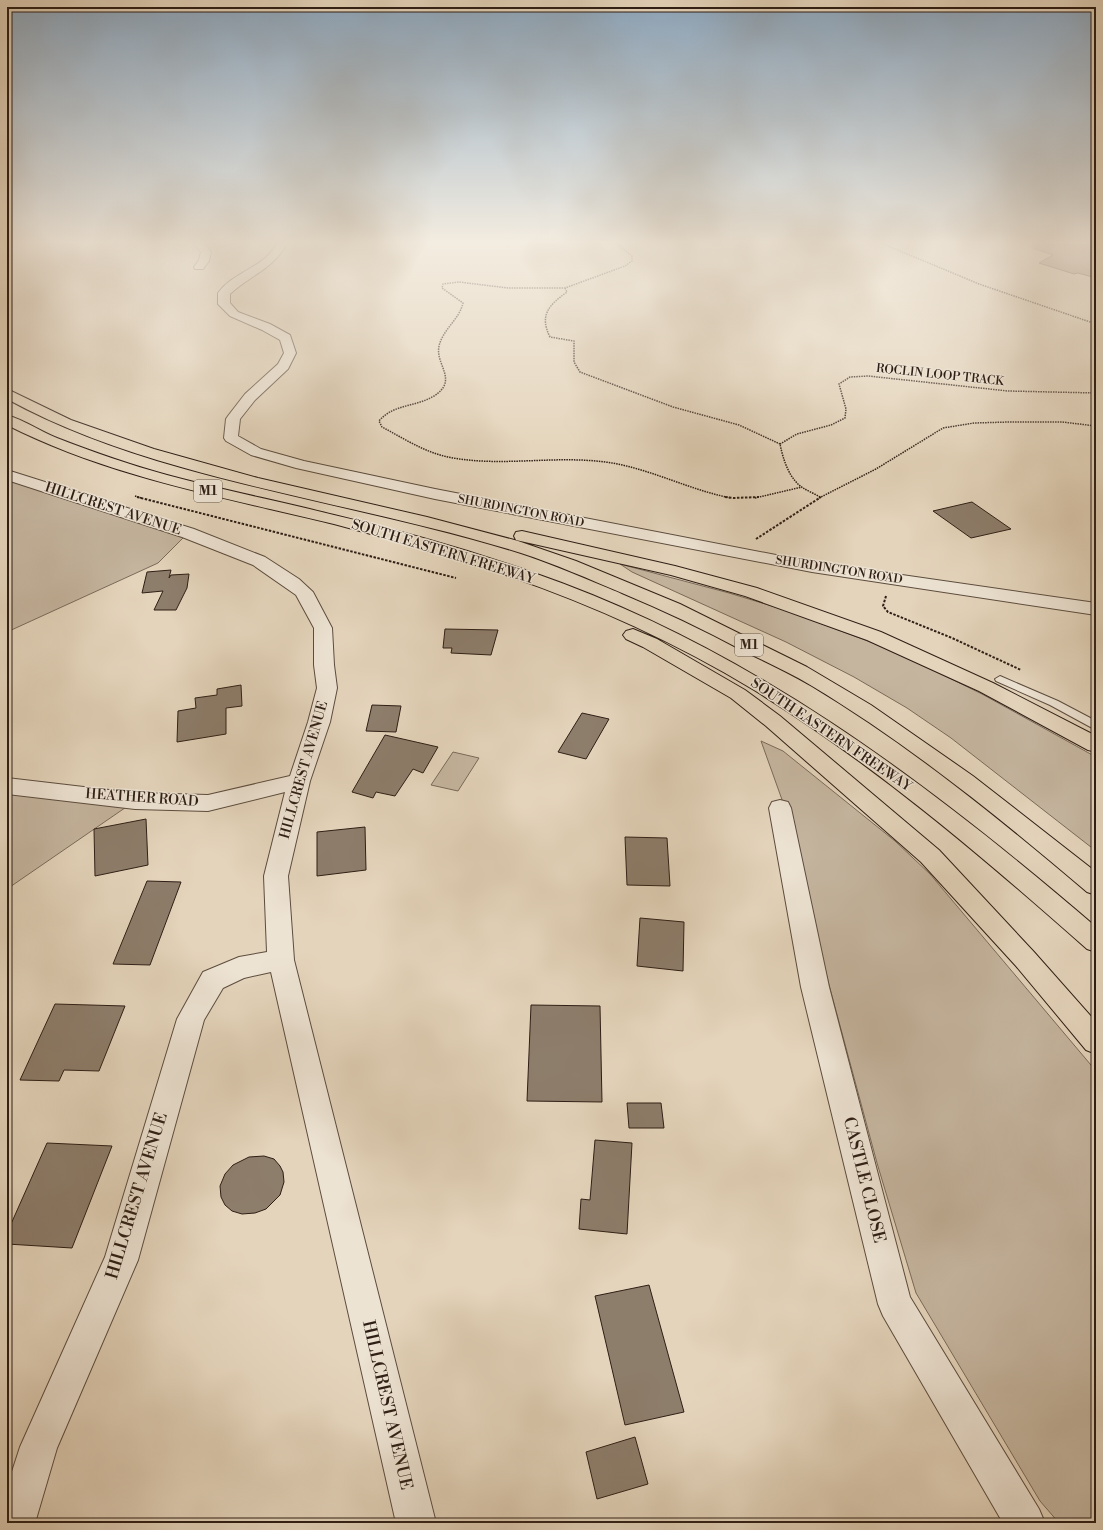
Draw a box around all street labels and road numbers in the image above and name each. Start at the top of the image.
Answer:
street label: ROCLIN LOOP TRACK [875,361,1006,389]
street label: HILLCREST AVENUE [42,478,184,540]
road number: M1 [194,480,222,502]
street label: SHURDINGTON ROAD [457,491,585,531]
street label: SOUTH EASTERN FREEWAY [349,516,538,589]
street label: SHURDINGTON ROAD [774,553,904,587]
road number: M1 [735,634,763,656]
street label: SOUTH EASTERN FREEWAY [747,674,916,796]
street label: HILLCREST AVENUE [276,699,332,841]
street label: HEATHER ROAD [85,785,199,811]
street label: HILLCREST AVENUE [101,1110,173,1282]
street label: CASTLE CLOSE [838,1115,890,1245]
street label: HILLCREST AVENUE [357,1318,417,1492]

